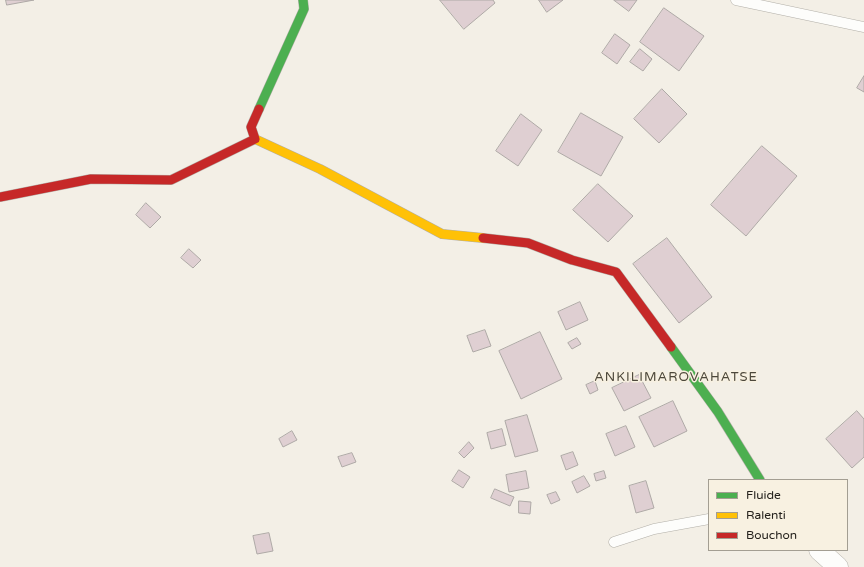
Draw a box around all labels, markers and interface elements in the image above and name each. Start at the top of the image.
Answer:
district label: ANKILIMAROVAHATSE [594,370,758,386]
legend [708,479,848,551]
text: Fluide [746,488,781,502]
text: Ralenti [746,508,786,522]
text: Bouchon [746,528,797,542]

